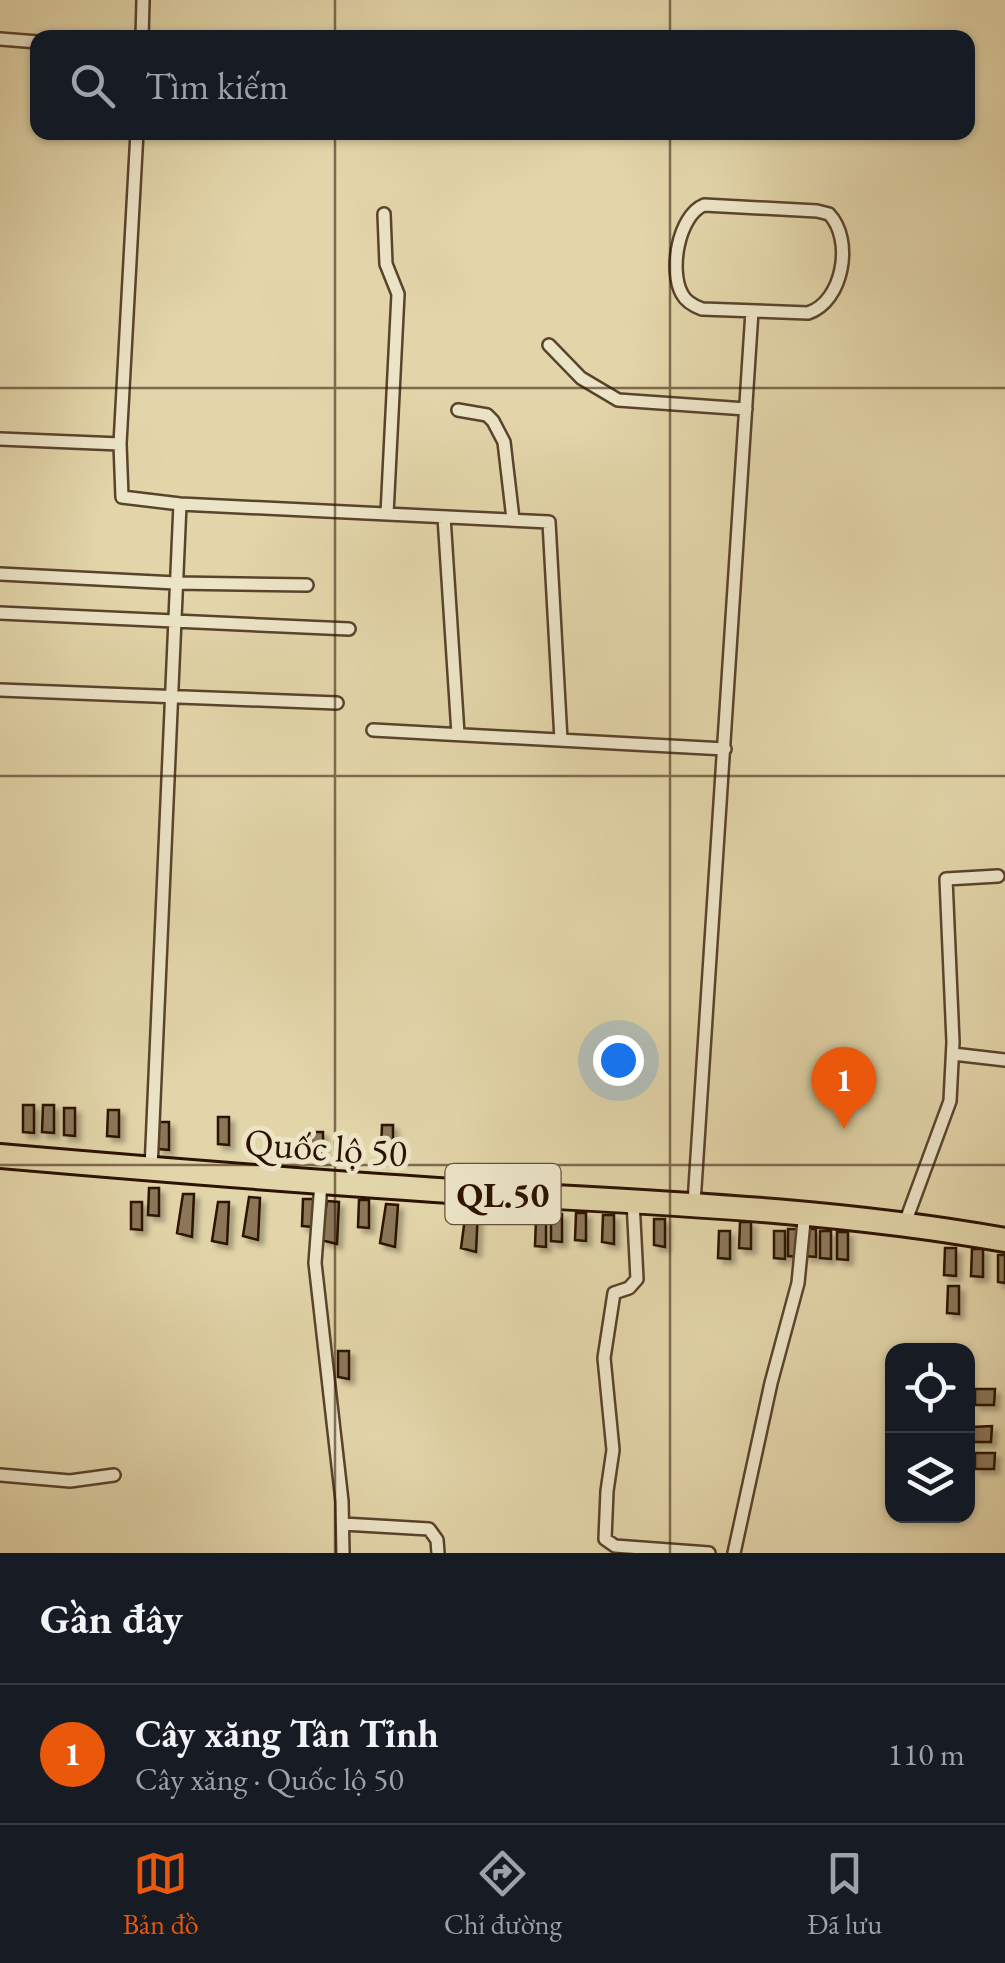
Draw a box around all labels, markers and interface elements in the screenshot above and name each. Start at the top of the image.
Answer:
search box [30,30,975,140]
icon: search [65,58,120,113]
text: Tìm kiếm [145,61,288,110]
your location [593,1035,644,1086]
pin: 1 [812,1046,876,1129]
street label: Quốc lộ 50 [243,1117,409,1177]
road number: QL.50 [446,1164,560,1224]
map controls [885,1343,975,1523]
button: locate [885,1343,975,1433]
button: layers [885,1433,975,1523]
text: Gần đây [40,1591,183,1646]
text: Cây xăng Tân Tỉnh [135,1709,439,1758]
text: 1 [64,1733,81,1775]
text: 110 m [888,1733,965,1775]
text: Cây xăng · Quốc lộ 50 [135,1758,404,1800]
tab: Bản đồ [123,1846,199,1942]
tab: Chỉ đường [444,1846,562,1942]
tab: Đã lưu [807,1846,882,1942]

